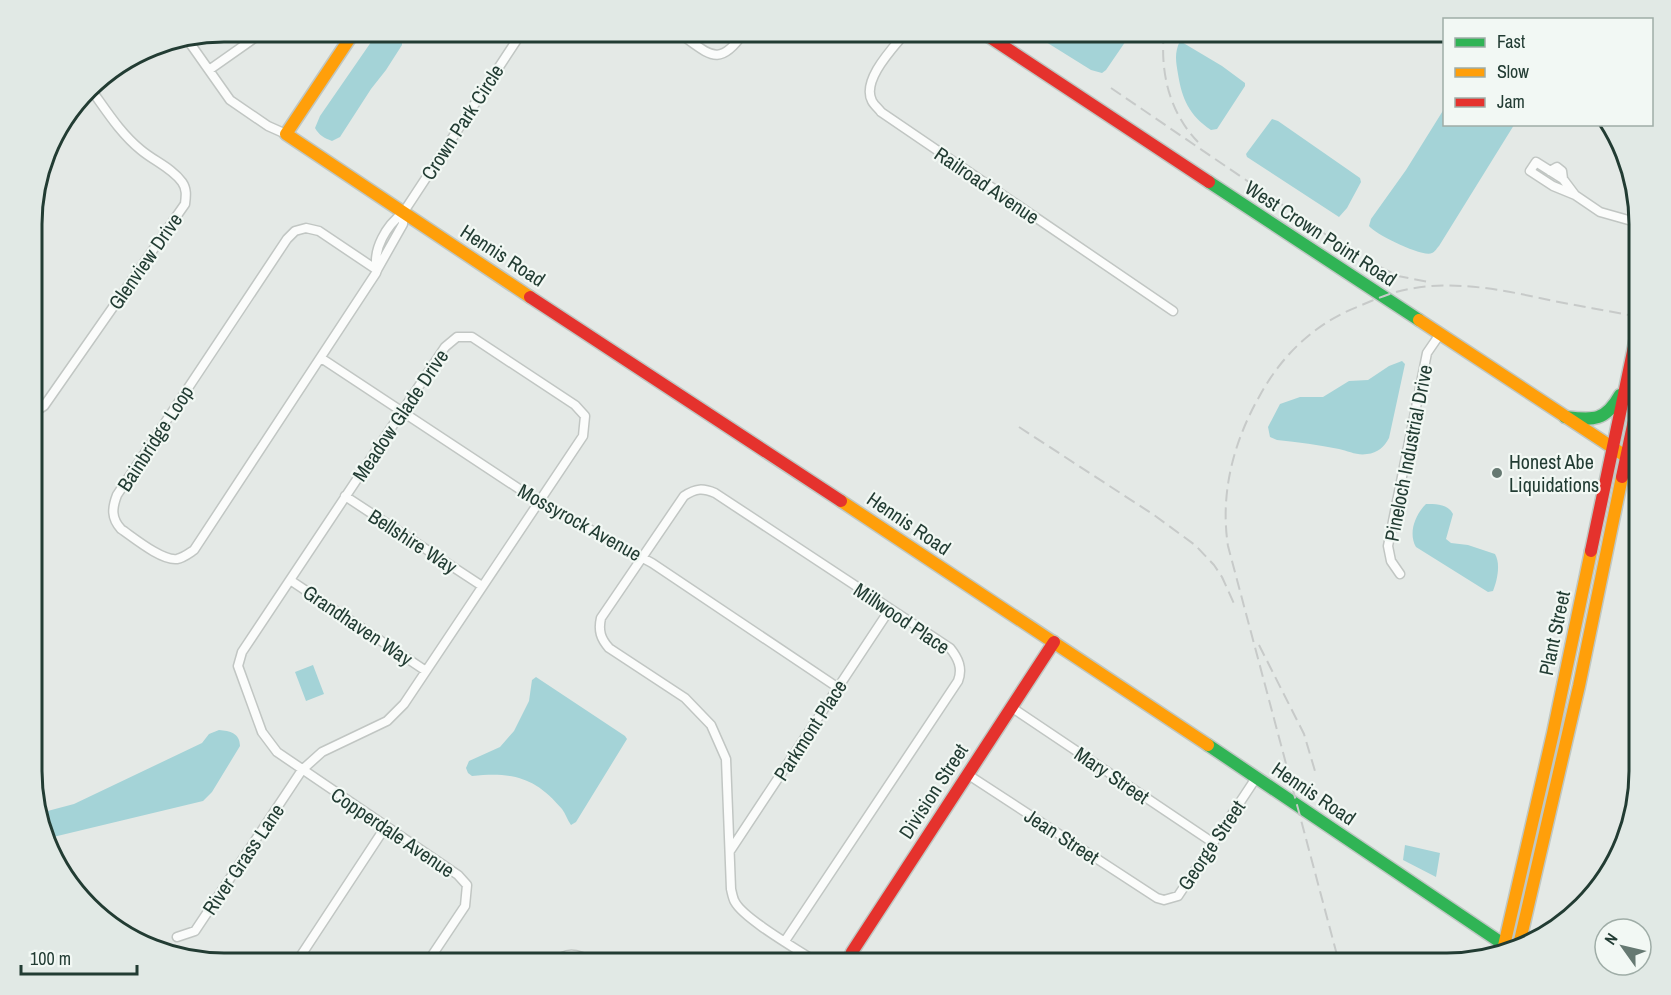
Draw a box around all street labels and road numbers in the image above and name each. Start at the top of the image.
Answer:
street label: Crown Park Circle [414,59,510,185]
street label: Railroad Avenue [929,140,1045,230]
street label: West Crown Point Road [1240,174,1402,292]
street label: Glenview Drive [102,207,188,315]
street label: Hennis Road [456,218,550,292]
street label: Meadow Glade Drive [346,344,454,486]
street label: Pineloch Industrial Drive [1378,362,1438,544]
street label: Bainbridge Loop [111,380,199,496]
street label: Mossyrock Avenue [513,477,647,567]
street label: Hennis Road [862,485,956,561]
street label: Bellshire Way [363,502,463,580]
street label: Millwood Place [849,576,955,660]
street label: Grandhaven Way [298,578,419,672]
street label: Plant Street [1532,588,1576,678]
street label: Parkmont Place [767,674,853,786]
street label: Division Street [892,738,974,844]
street label: Mary Street [1069,740,1155,810]
street label: Hennis Road [1267,755,1361,831]
street label: Copperdale Avenue [326,781,460,883]
street label: George Street [1171,794,1251,895]
street label: River Grass Lane [196,798,290,920]
street label: Jean Street [1019,802,1105,870]

